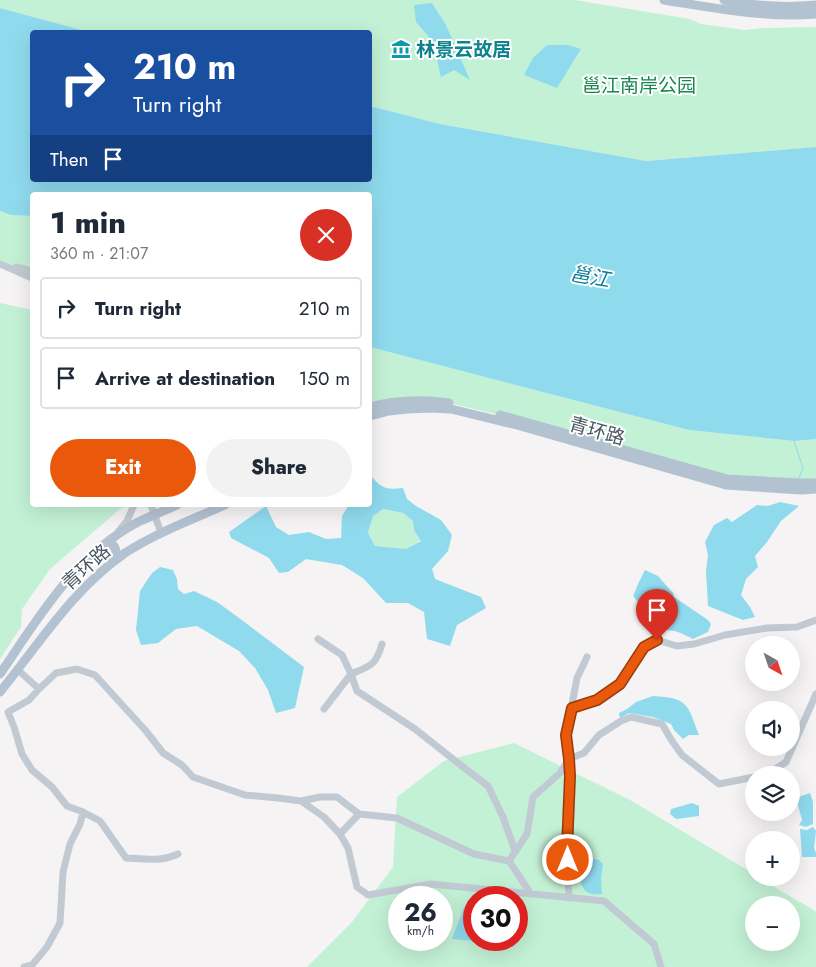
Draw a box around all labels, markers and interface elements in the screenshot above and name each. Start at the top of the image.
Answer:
place label: 林景云故居 [416,36,511,63]
museum icon: 林景云故居 [390,38,412,60]
text: 210 m [133,42,236,92]
icon: right [50,50,115,115]
park label: 邕江南岸公园 [582,72,696,99]
text: Turn right [133,88,221,120]
icon: arrive [99,145,127,173]
text: Then [50,146,89,173]
text: 1 min [50,201,126,244]
button: close [300,209,352,261]
text: 360 m · 21:07 [50,242,148,265]
water label: 邕江 [568,259,614,295]
icon: right [52,294,80,322]
text: Turn right [95,295,181,322]
text: 210 m [299,295,350,322]
icon: arrive [52,364,80,392]
text: Arrive at destination [95,365,275,392]
text: 150 m [299,365,350,392]
street label: 青环路 [566,410,628,452]
button: Exit [50,439,196,497]
button: Share [206,439,352,497]
street label: 青环路 [56,538,116,596]
pin [636,589,678,640]
icon: arrive [643,596,671,624]
north arrow [745,636,800,691]
map controls [745,636,800,951]
button: sound [745,701,800,756]
button: layers [745,766,800,821]
button: + [745,831,800,886]
position arrow [541,833,593,885]
speed limit sign: 30 [463,886,528,951]
text: 26 [404,894,437,930]
button: − [745,896,800,951]
text: km/h [407,922,434,940]

